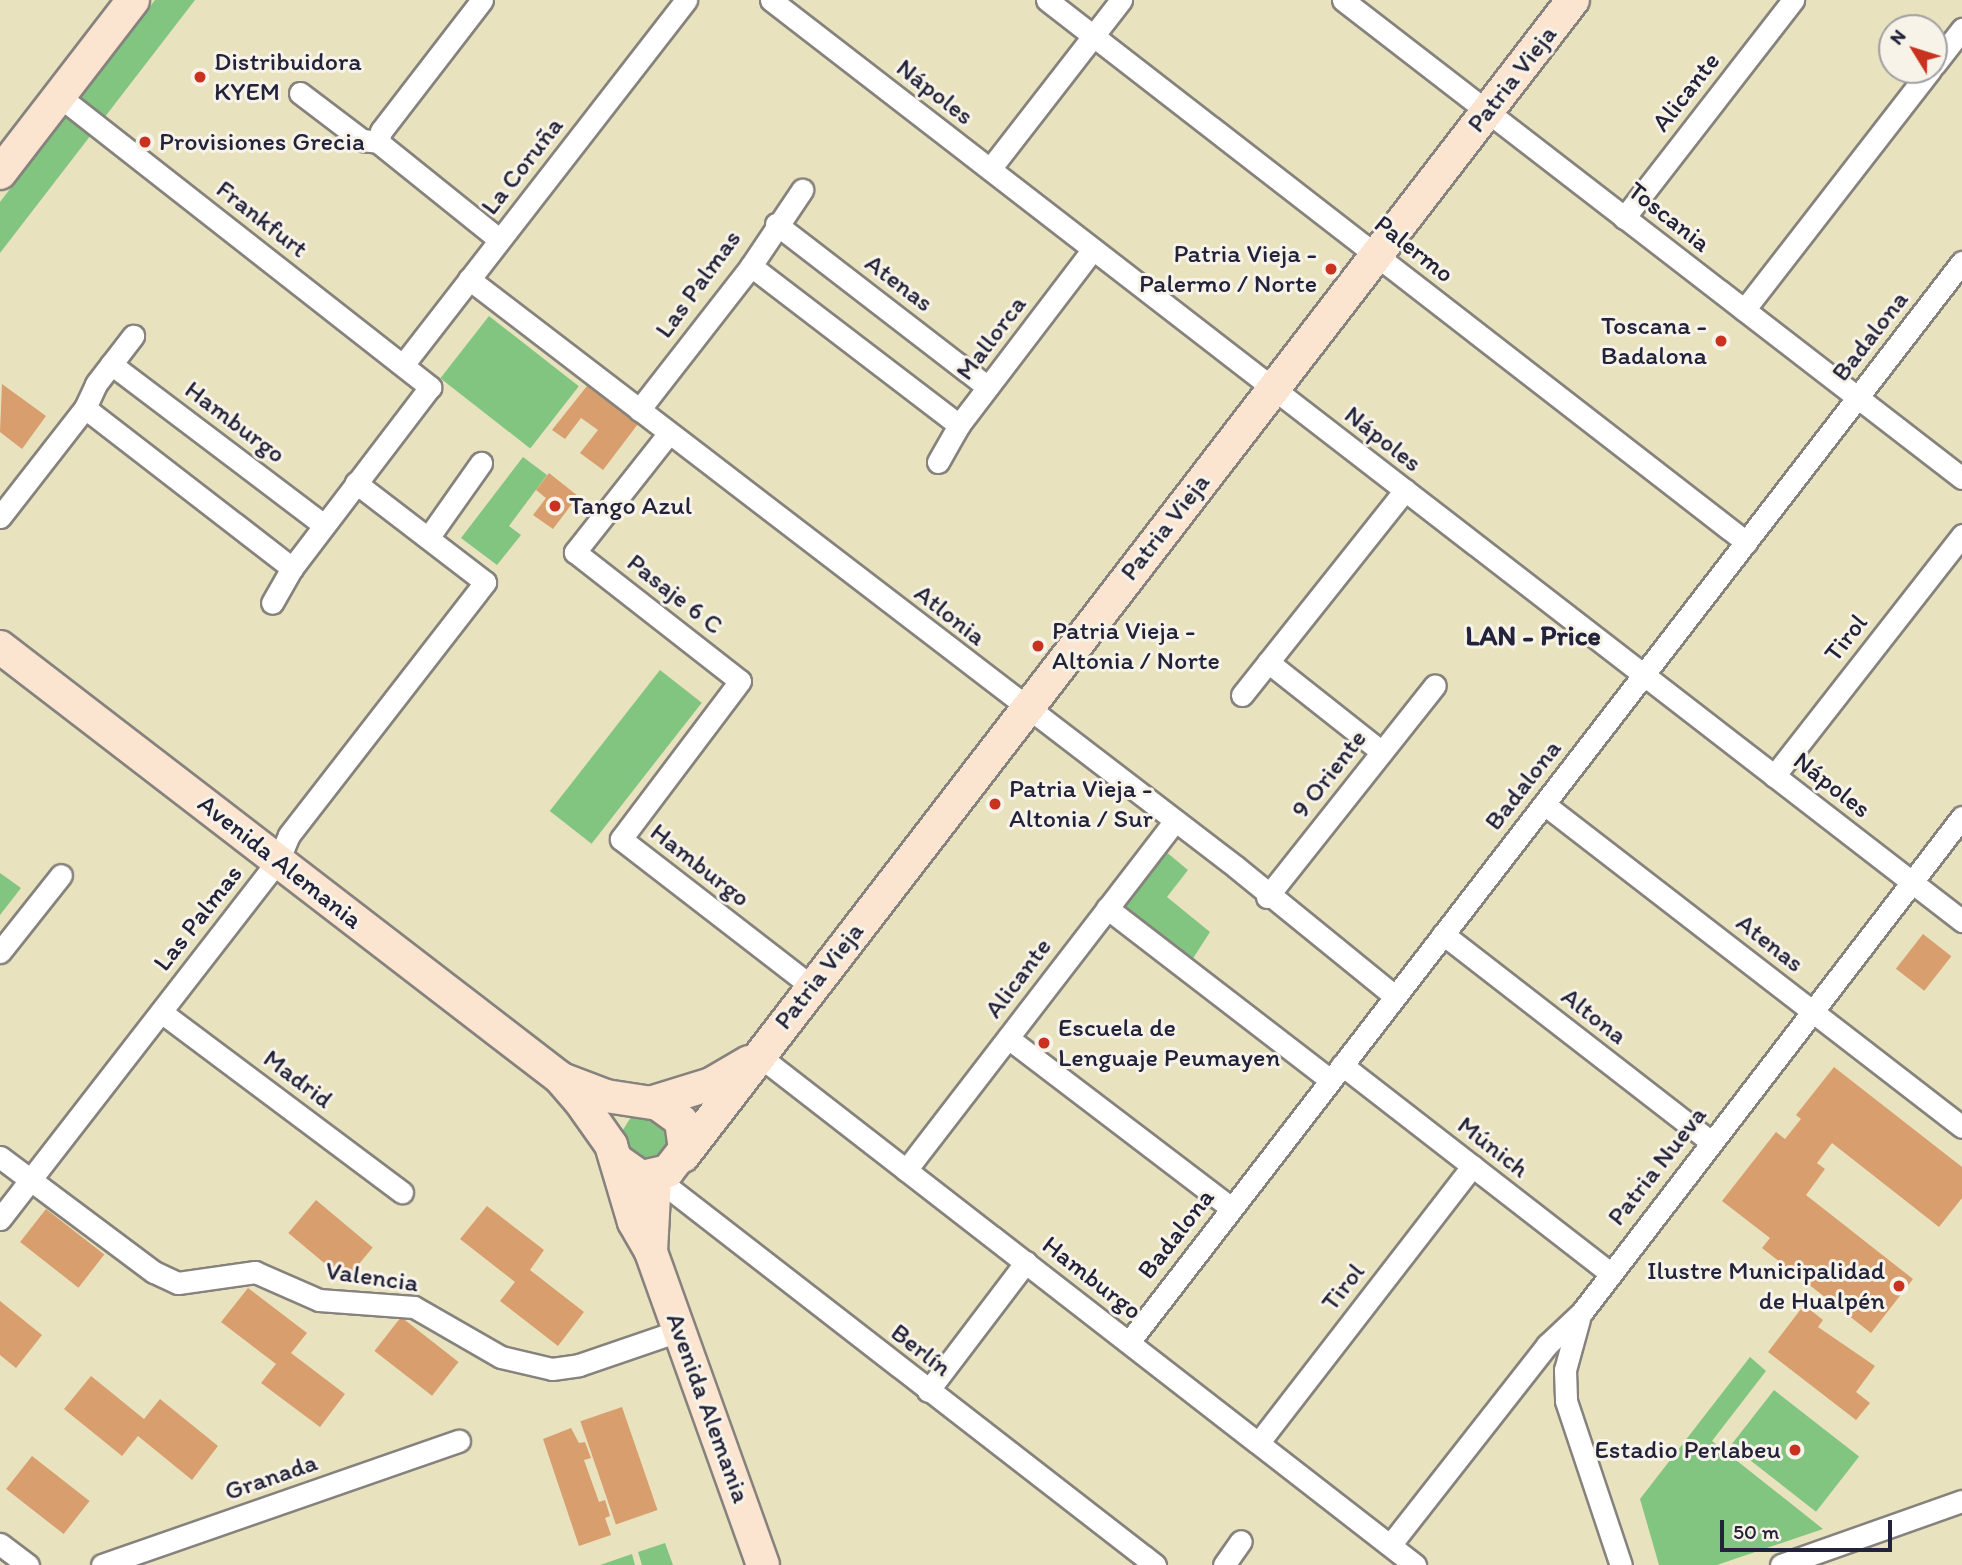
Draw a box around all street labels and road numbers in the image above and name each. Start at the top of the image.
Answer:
street label: Patria Vieja [1461,19,1563,139]
street label: Alicante [1645,46,1727,138]
street label: Nápoles [890,52,980,132]
street label: La Coruña [474,111,570,221]
street label: Frankfurt [210,173,314,265]
street label: Toscania [1621,175,1717,259]
street label: Palermo [1368,208,1460,290]
street label: Las Palmas [649,224,747,344]
street label: Atenas [859,247,939,319]
street label: Badalona [1825,284,1915,388]
street label: Mallorca [949,290,1033,386]
street label: Hamburgo [178,374,292,470]
street label: Nápoles [1338,399,1428,479]
street label: Patria Vieja [1114,467,1216,587]
street label: Pasaje 6 C [621,547,729,641]
street label: Atlonia [908,577,992,653]
street label: Tirol [1818,608,1874,668]
street label: 9 Oriente [1285,724,1373,824]
street label: Badalona [1478,733,1568,837]
street label: Nápoles [1787,745,1877,825]
street label: Avenida Alemania [192,788,368,936]
street label: Hamburgo [644,816,756,914]
street label: Las Palmas [147,859,249,977]
street label: Atenas [1730,907,1810,979]
street label: Patria Vieja [768,916,870,1036]
street label: Alicante [978,932,1058,1024]
street label: Altona [1555,981,1633,1051]
street label: Madrid [257,1043,339,1115]
street label: Patria Nueva [1601,1100,1713,1232]
street label: Múnich [1451,1110,1535,1184]
street label: Badalona [1131,1182,1221,1286]
street label: Hamburgo [1036,1229,1148,1327]
street label: Valencia [323,1255,421,1299]
street label: Tirol [1315,1257,1371,1317]
street label: Avenida Alemania [659,1309,757,1507]
street label: Berlín [884,1317,958,1383]
street label: Granada [220,1447,322,1507]

